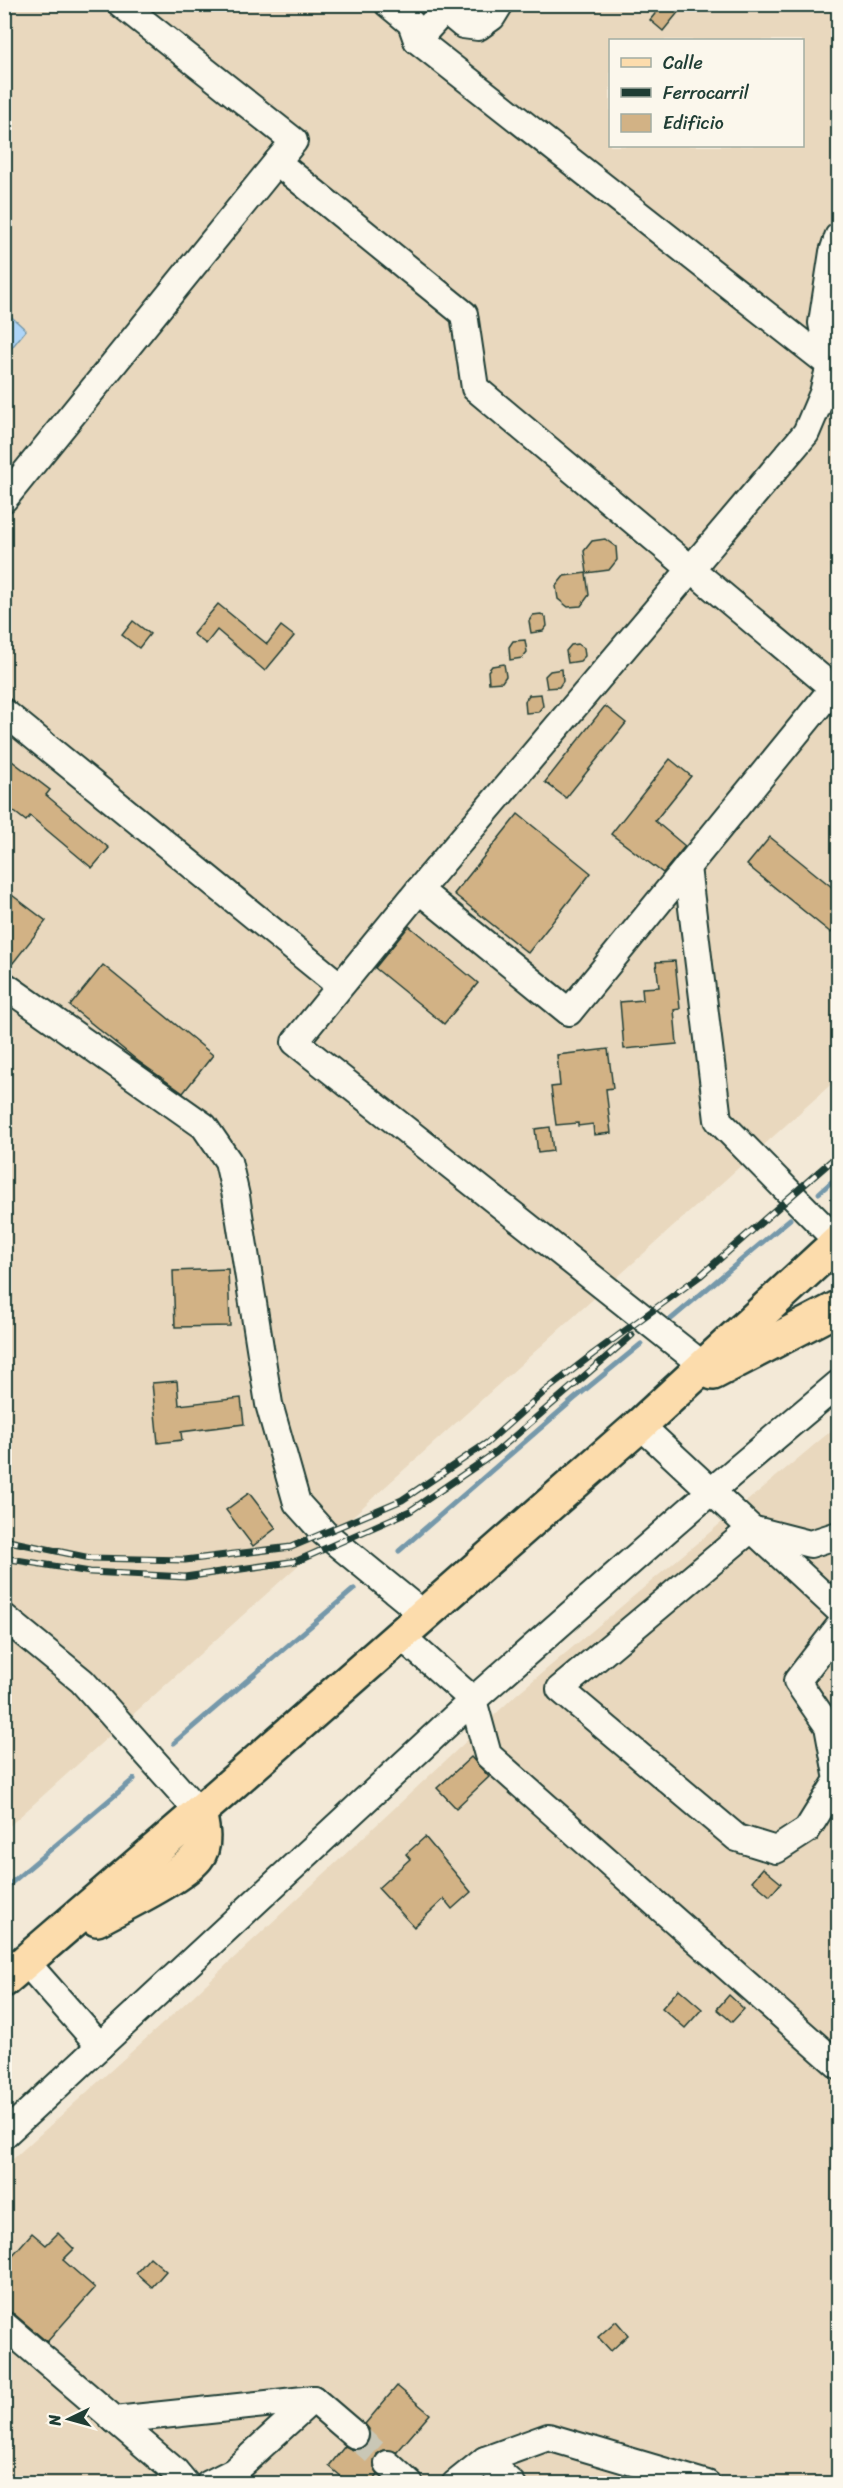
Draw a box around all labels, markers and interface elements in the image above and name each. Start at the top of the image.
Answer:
legend [609,39,804,147]
text: Calle [663,47,703,79]
text: Ferrocarril [663,77,750,109]
text: Edificio [663,107,724,139]
north arrow [39,2389,99,2449]
text: N [40,2413,70,2428]

